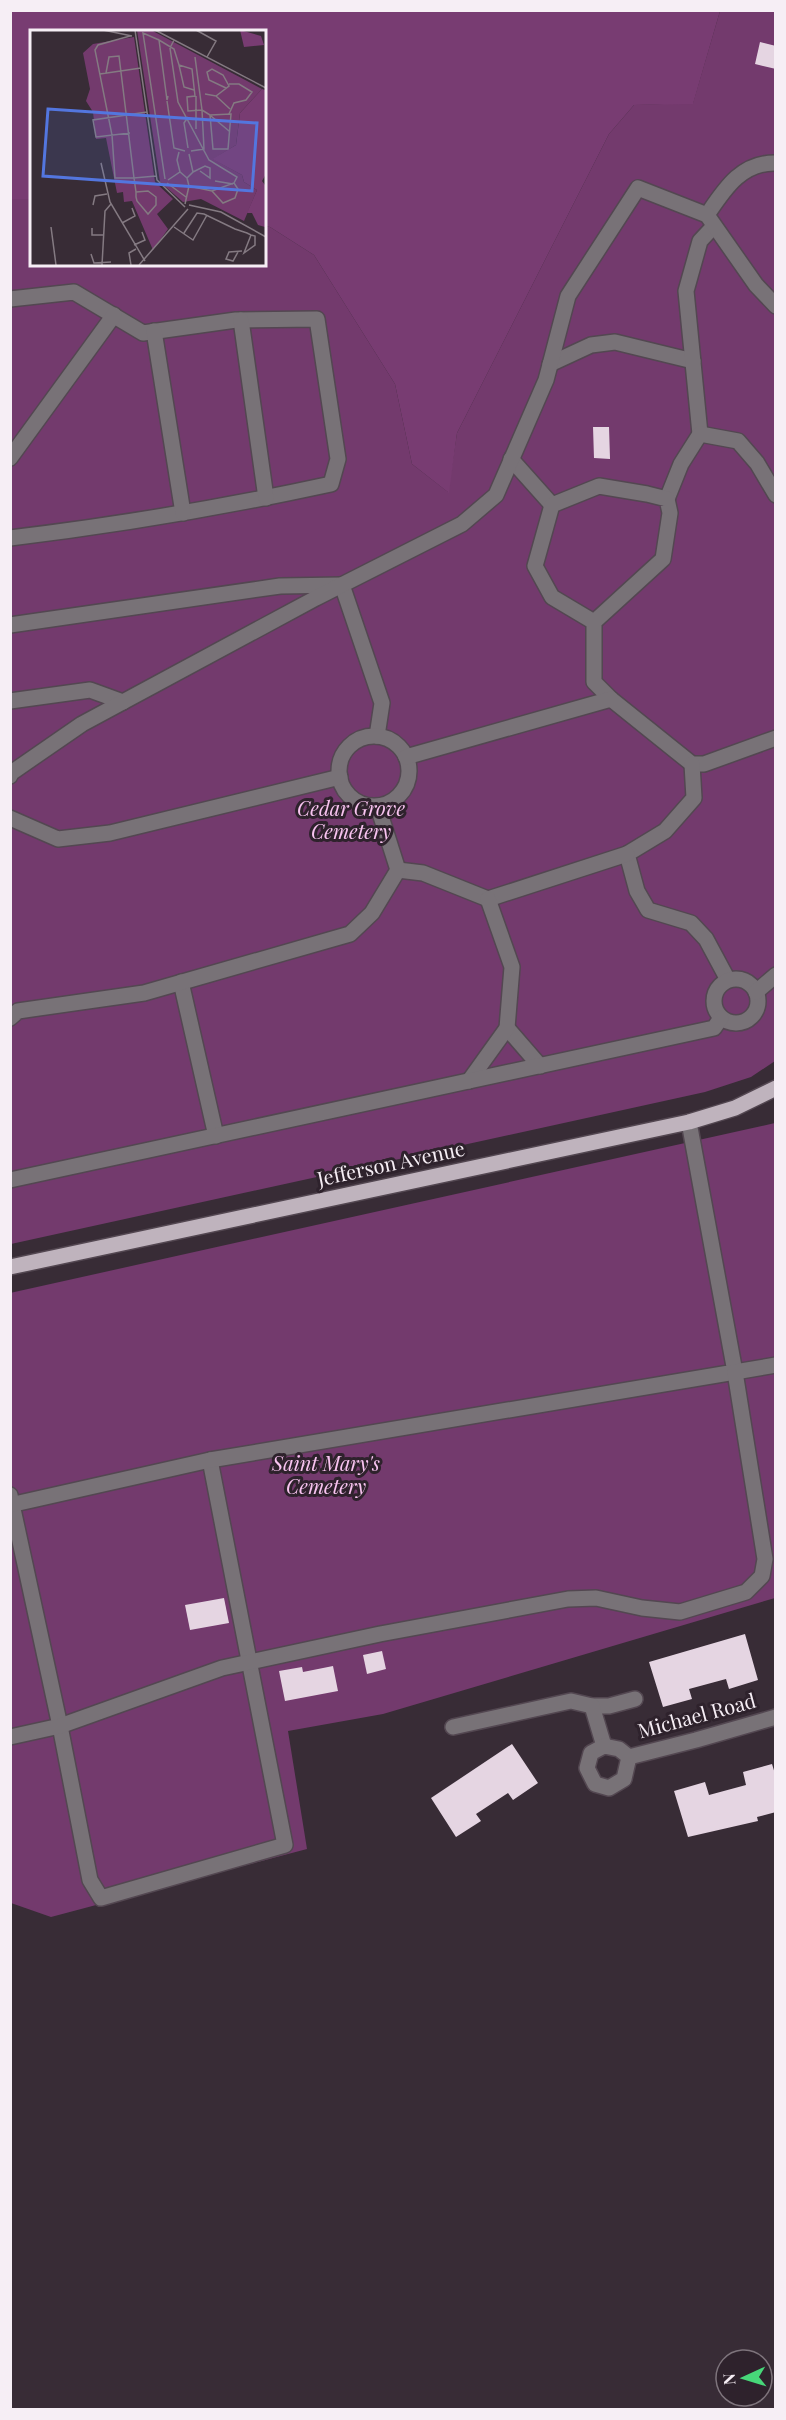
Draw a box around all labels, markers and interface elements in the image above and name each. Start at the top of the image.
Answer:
inset map [30,30,266,266]
park label: Cedar Grove Cemetery [297,794,405,844]
street label: Jefferson Avenue [313,1134,467,1192]
park label: Saint Mary's Cemetery [271,1449,380,1499]
street label: Michael Road [635,1686,759,1743]
north arrow [714,2348,774,2408]
text: N [718,2372,739,2386]

